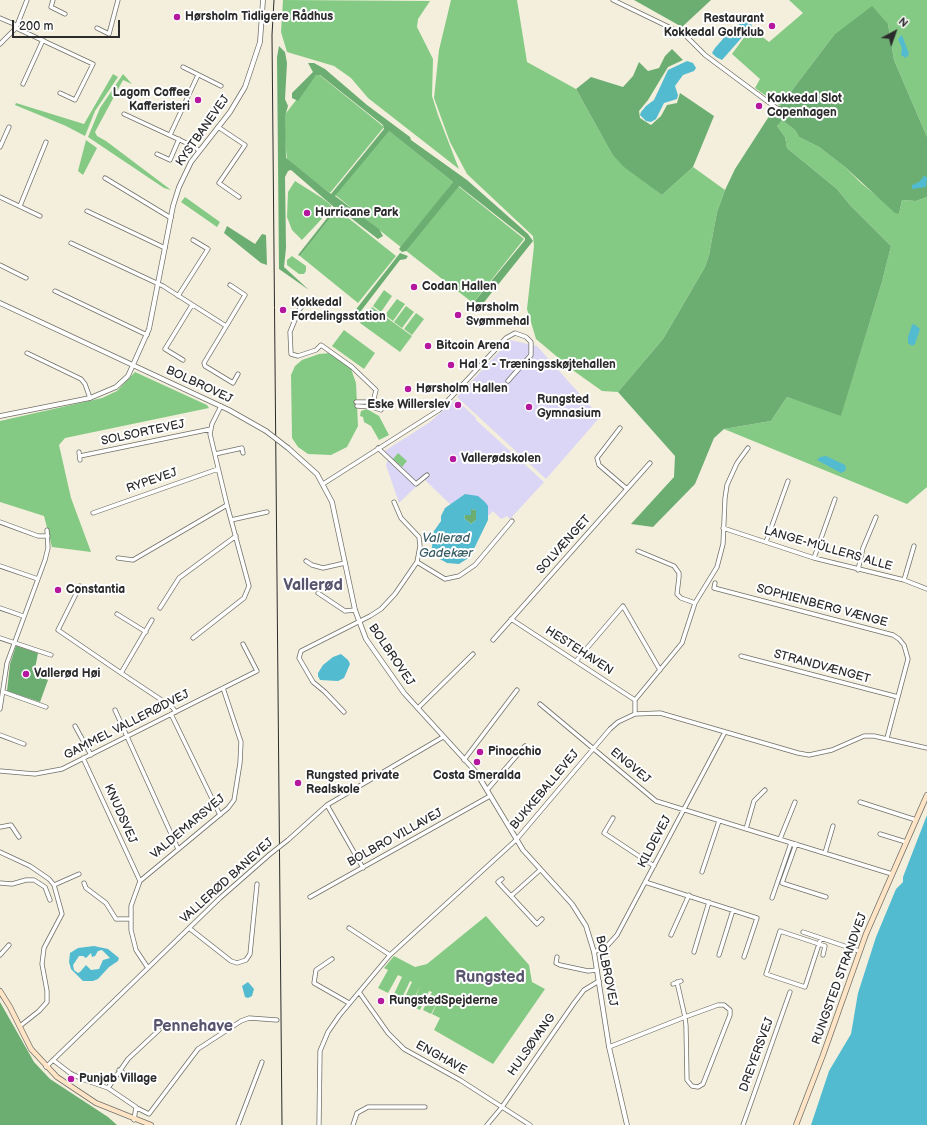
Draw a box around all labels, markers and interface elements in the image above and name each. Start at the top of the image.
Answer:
place label: Hørsholm Tidligere Rådhus [185,10,333,24]
scale bar [14,12,122,38]
marker: Hørsholm Tidligere Rådhus [172,12,182,22]
place label: Restaurant Kokkedal Golfklub [664,12,764,40]
north arrow [875,12,915,52]
text: N [896,15,911,30]
text: 200 m [19,19,53,34]
marker: Restaurant Kokkedal Golfklub [767,21,777,31]
place label: Lagom Coffee Kafferisteri [113,86,190,114]
place label: Kokkedal Slot Copenhagen [767,92,842,120]
street label: KYSTBANEVEJ [173,93,233,169]
marker: Lagom Coffee Kafferisteri [193,95,203,105]
marker: Kokkedal Slot Copenhagen [754,101,764,111]
place label: Hurricane Park [315,206,398,220]
marker: Hurricane Park [302,208,312,218]
place label: Codan Hallen [422,280,497,294]
marker: Codan Hallen [409,282,419,292]
place label: Kokkedal Fordelingsstation [291,296,386,324]
place label: Hørsholm Svømmehal [466,301,529,329]
marker: Kokkedal Fordelingsstation [278,305,288,315]
marker: Hørsholm Svømmehal [453,310,463,320]
place label: Bitcoin Arena [436,339,510,353]
marker: Bitcoin Arena [423,341,433,351]
place label: Hal 2 - Træningsskøjtehallen [459,358,616,372]
marker: Hal 2 - Træningsskøjtehallen [446,360,456,370]
street label: BOLBROVEJ [163,363,235,407]
place label: Hørsholm Hallen [416,382,508,396]
marker: Hørsholm Hallen [403,384,413,394]
place label: Rungsted Gymnasium [537,393,601,421]
place label: Eske Willerslev [367,398,450,412]
marker: Eske Willerslev [453,400,463,410]
marker: Rungsted Gymnasium [524,402,534,412]
street label: SOLSORTEVEJ [100,417,186,449]
place label: Vallerødskolen [461,452,541,466]
marker: Vallerødskolen [448,454,458,464]
street label: RYPEVEJ [125,466,179,496]
street label: SOLVÆNGET [534,513,594,577]
street label: LANGE-MÜLLERS ALLE [762,524,894,574]
water label: Vallerød Gadekær [419,531,473,562]
district label: Vallerød [283,576,343,596]
street label: SOPHIENBERG VÆNGE [755,582,889,630]
place label: Constantia [66,583,125,597]
marker: Constantia [53,585,63,595]
street label: BOLBROVEJ [365,621,417,689]
street label: HESTEHAVEN [542,624,616,678]
street label: STRANDVÆNGET [772,647,872,687]
place label: Vallerød Høi [34,667,100,681]
marker: Vallerød Høi [21,669,31,679]
street label: GAMMEL VALLERØDVEJ [62,687,192,763]
place label: Pinocchio [488,745,541,759]
street label: ENGVEJ [607,745,653,787]
marker: Pinocchio [475,747,485,757]
street label: BUKKEBALLEVEJ [508,747,582,833]
marker: Costa Smeralda [472,757,482,767]
place label: Rungsted private Realskole [306,769,399,797]
place label: Costa Smeralda [433,769,521,783]
marker: Rungsted private Realskole [293,778,303,788]
street label: KNUDSVEJ [101,782,139,846]
street label: VALDEMARSVEJ [148,792,228,862]
street label: BOLBRO VILLAVEJ [345,806,445,870]
street label: KILDEVEJ [635,814,675,870]
street label: VALLERØD BANEVEJ [178,836,276,926]
street label: RUNGSTED STRANDVEJ [809,911,871,1047]
street label: BOLBROVEJ [592,934,620,1008]
district label: Rungsted [455,968,525,988]
place label: RungstedSpejderne [389,994,498,1008]
marker: RungstedSpejderne [376,996,386,1006]
street label: HULSØVANG [505,1011,559,1079]
street label: DREYERSVEJ [737,1016,777,1094]
district label: Pennehave [153,1017,233,1037]
street label: ENGHAVE [413,1038,469,1078]
place label: Punjab Village [79,1072,157,1086]
marker: Punjab Village [66,1074,76,1084]

